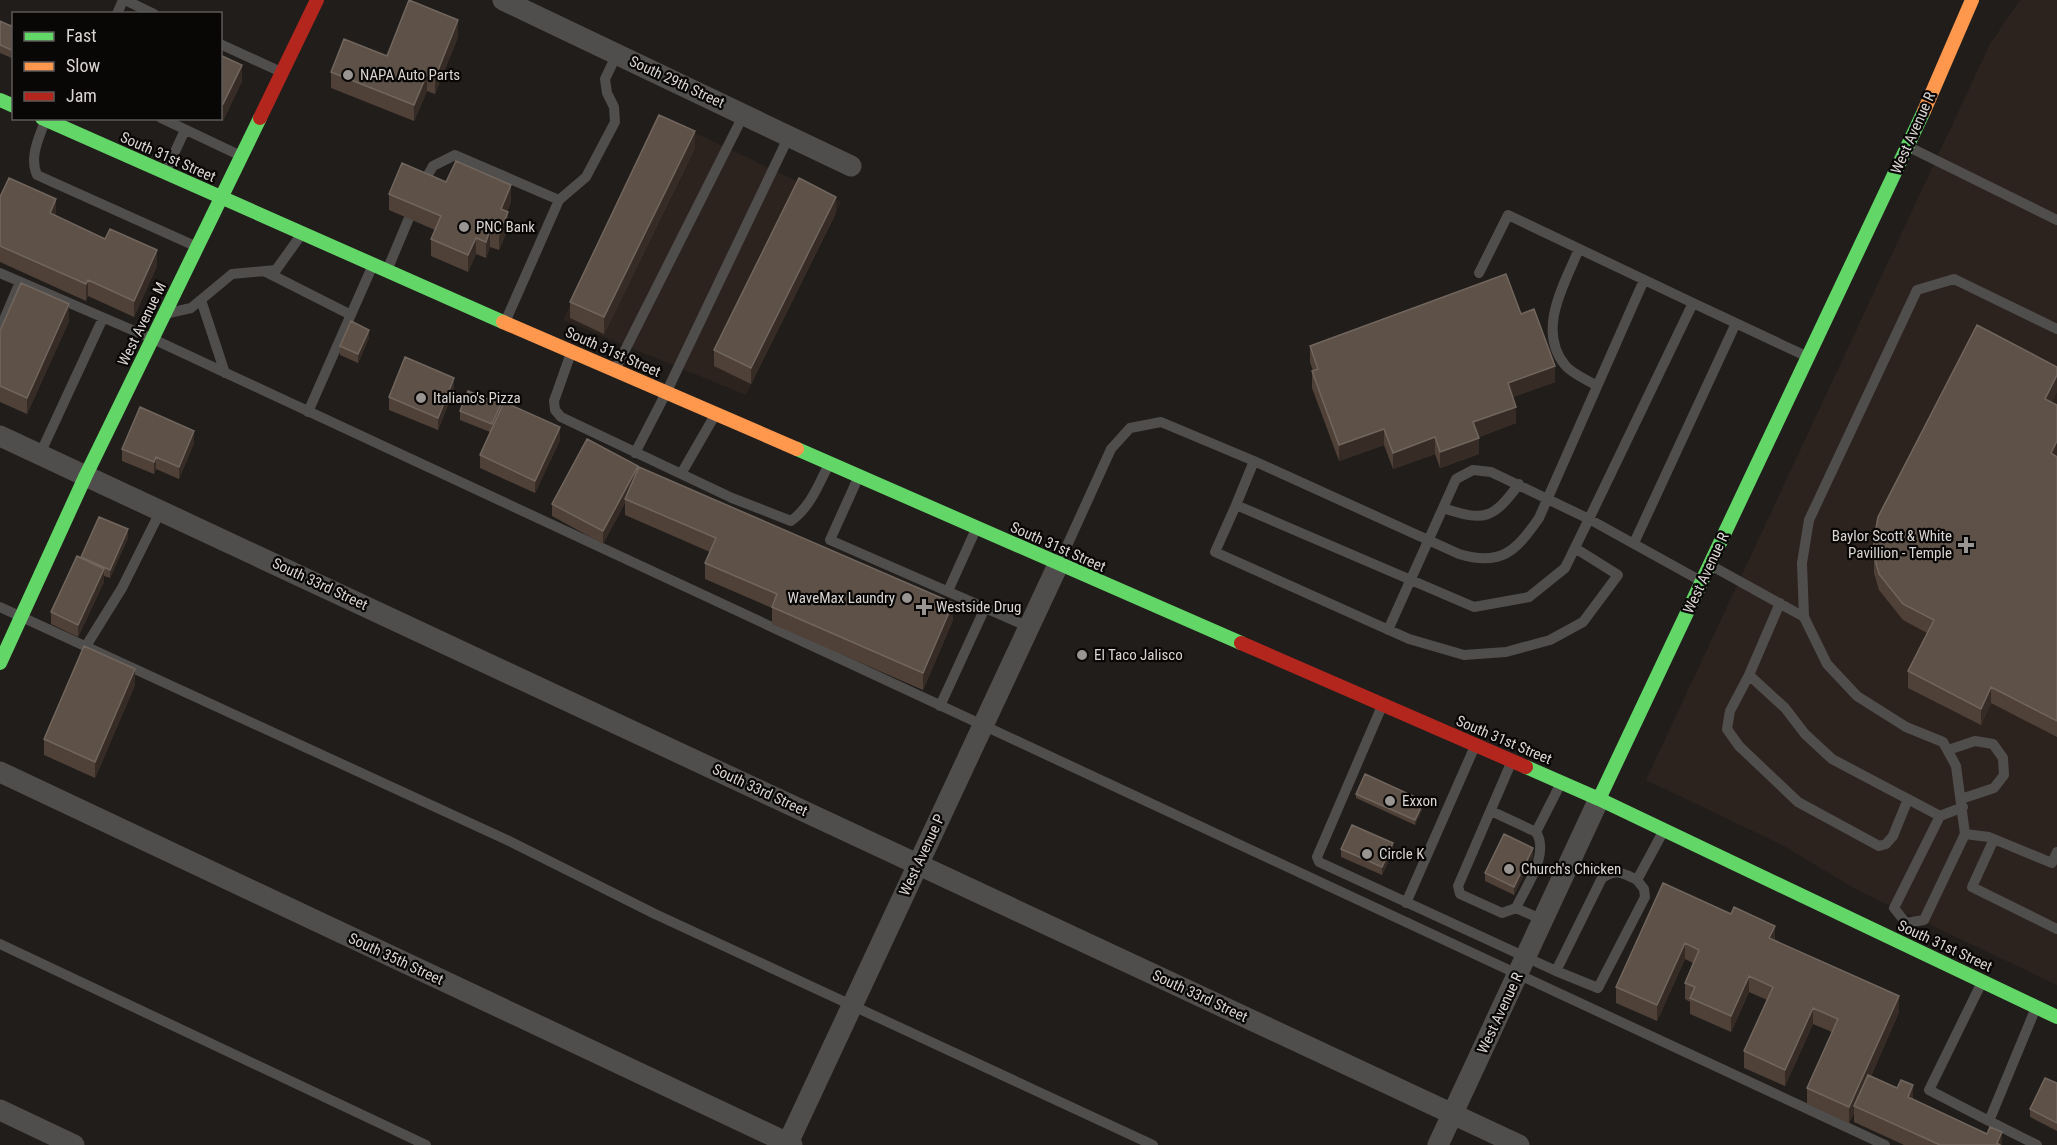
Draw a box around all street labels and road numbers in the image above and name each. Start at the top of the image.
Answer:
street label: South 29th Street [627,52,727,112]
street label: West Avenue R [1887,89,1939,177]
street label: South 31st Street [118,128,218,186]
street label: West Avenue M [114,279,170,369]
street label: South 31st Street [563,323,663,381]
street label: South 31st Street [1008,518,1108,576]
street label: West Avenue R [1679,529,1733,616]
street label: South 33rd Street [270,554,370,614]
street label: South 31st Street [1453,712,1555,768]
street label: South 33rd Street [710,760,810,820]
street label: West Avenue P [895,811,949,899]
street label: South 31st Street [1895,916,1995,976]
street label: South 35th Street [346,929,446,989]
street label: South 33rd Street [1150,966,1250,1026]
street label: West Avenue R [1473,969,1527,1056]

